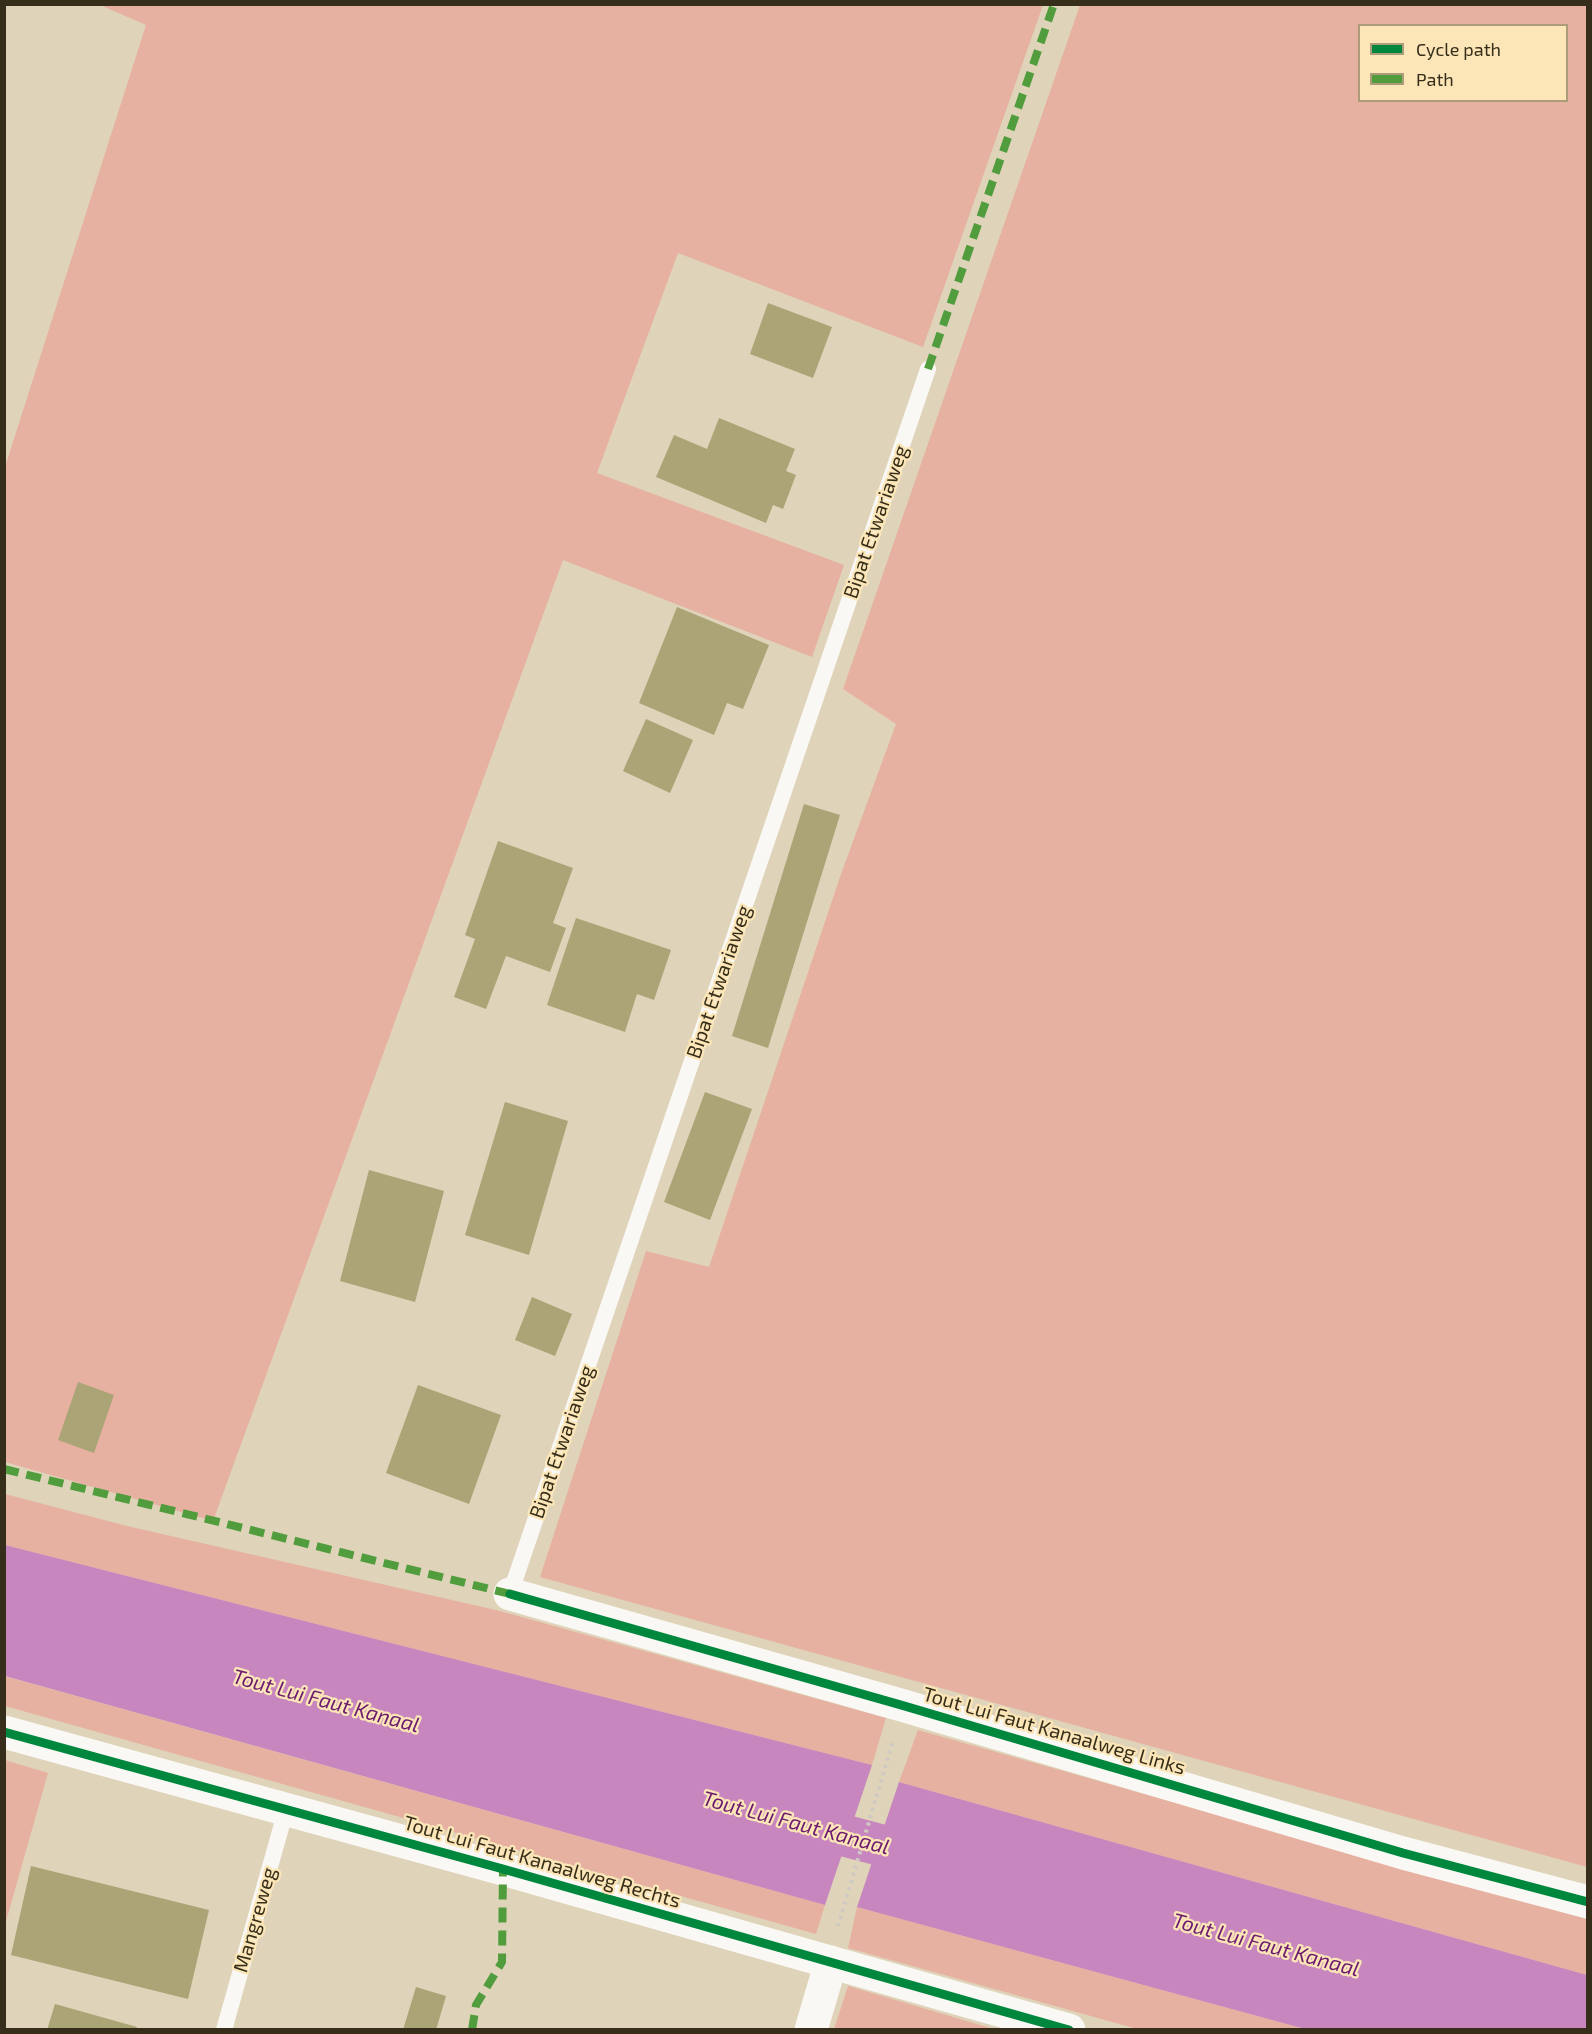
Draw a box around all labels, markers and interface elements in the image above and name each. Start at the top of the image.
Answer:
legend [1358,24,1568,102]
text: Cycle path [1416,38,1501,60]
text: Path [1416,68,1454,90]
street label: Bipat Etwariaweg [839,442,913,602]
street label: Bipat Etwariaweg [682,902,756,1062]
street label: Bipat Etwariaweg [525,1362,599,1522]
water label: Tout Lui Faut Kanaal [230,1664,422,1738]
street label: Tout Lui Faut Kanaalweg Links [920,1682,1188,1780]
water label: Tout Lui Faut Kanaal [700,1786,892,1860]
street label: Tout Lui Faut Kanaalweg Rechts [401,1811,683,1913]
street label: Mangreweg [229,1865,281,1975]
water label: Tout Lui Faut Kanaal [1170,1908,1362,1982]

